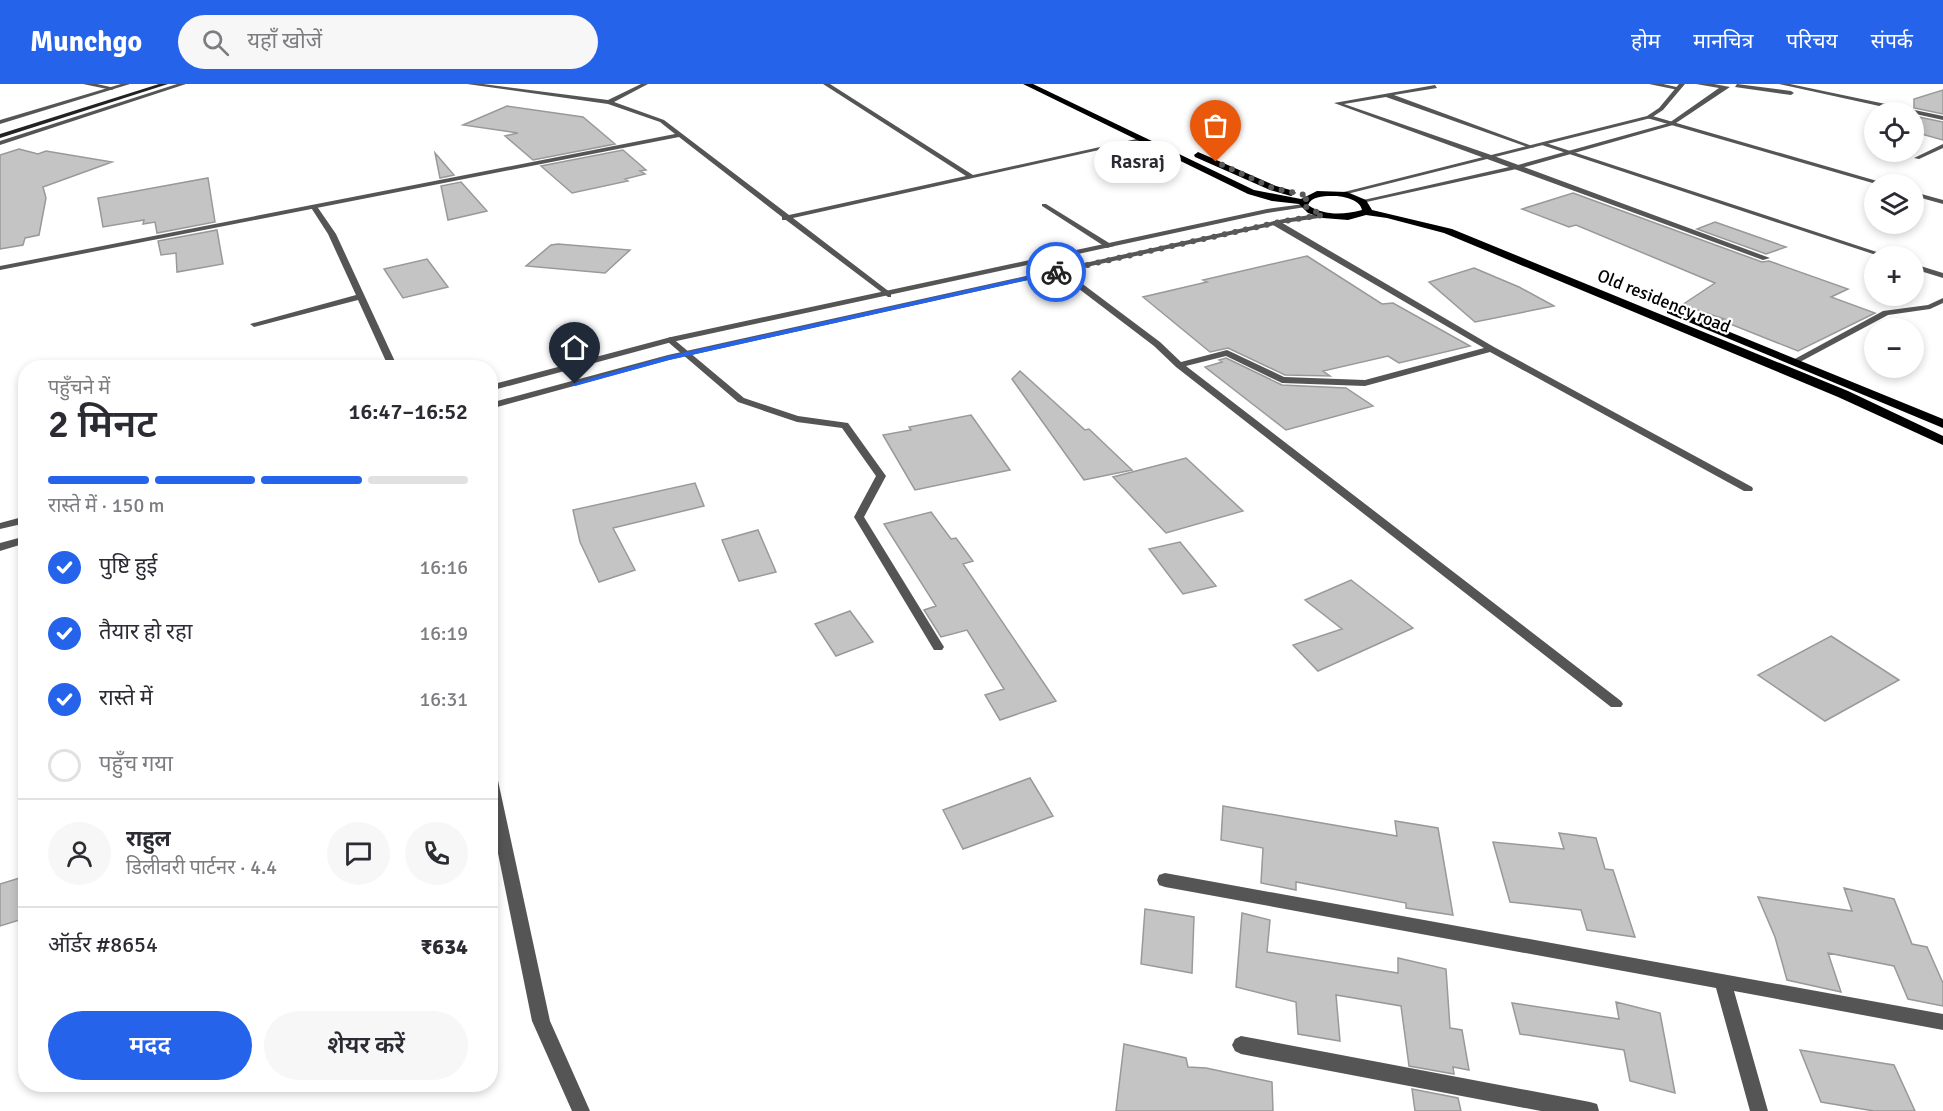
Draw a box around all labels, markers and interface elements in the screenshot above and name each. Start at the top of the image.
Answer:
search box [178,15,598,69]
text: Munchgo [30,25,142,59]
icon: search [199,26,232,59]
text: यहाँ खोजें [247,27,322,54]
text: होम [1631,28,1660,54]
text: मानचित्र [1693,28,1753,54]
text: परिचय [1786,28,1838,54]
text: संपर्क [1871,28,1913,54]
pin [1190,100,1241,162]
map controls [1864,102,1924,378]
button: locate [1864,102,1924,162]
icon: bag [1199,109,1232,142]
callout: Rasraj [1093,141,1180,183]
text: Rasraj [1110,149,1165,174]
button: layers [1864,174,1924,234]
courier [1026,242,1086,302]
button: + [1864,246,1924,306]
icon: bike [1040,256,1073,289]
street label: Old residency road [1594,264,1734,338]
button: − [1864,318,1924,378]
pin [549,322,600,384]
icon: home [558,331,591,364]
text: पहुँचने में [48,375,110,400]
text: 16:47–16:52 [349,398,468,425]
text: 2 मिनट [48,400,157,448]
text: रास्ते में · 150 m [48,493,165,518]
icon: check [48,551,81,584]
text: पुष्टि हुई [99,552,157,579]
text: 16:16 [419,555,468,580]
icon: check [48,617,81,650]
text: तैयार हो रहा [99,618,192,645]
text: 16:19 [419,621,468,646]
icon: check [48,683,81,716]
text: रास्ते में [99,684,153,711]
text: 16:31 [419,687,468,712]
text: पहुँच गया [99,750,173,777]
button: person [48,822,111,885]
button: chat [327,822,390,885]
button: phone [405,822,468,885]
text: राहुल [126,825,171,852]
text: डिलीवरी पार्टनर · 4.4 [126,855,277,880]
text: ऑर्डर #8654 [48,931,158,958]
text: ₹634 [420,933,468,960]
button: मदद [48,1011,252,1080]
button: शेयर करें [264,1011,468,1080]

